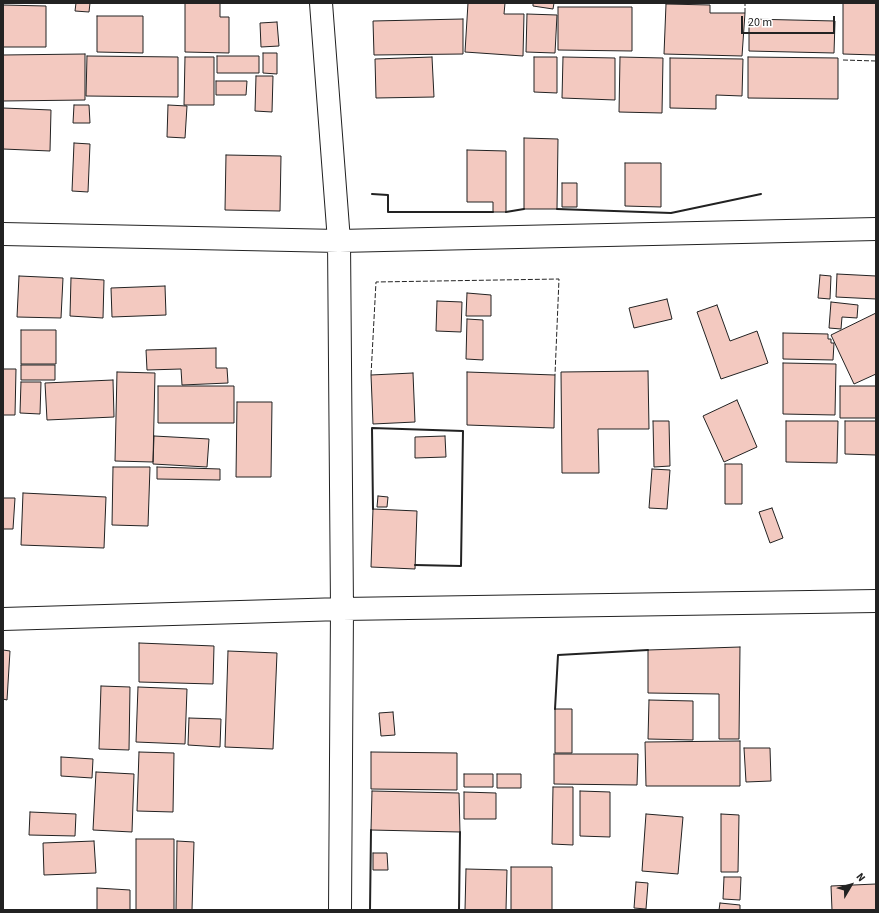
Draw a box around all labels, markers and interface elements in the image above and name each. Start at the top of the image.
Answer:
scale bar [743,8,837,34]
text: 20 m [748,14,772,31]
north arrow [831,865,871,905]
text: N [853,870,869,885]

